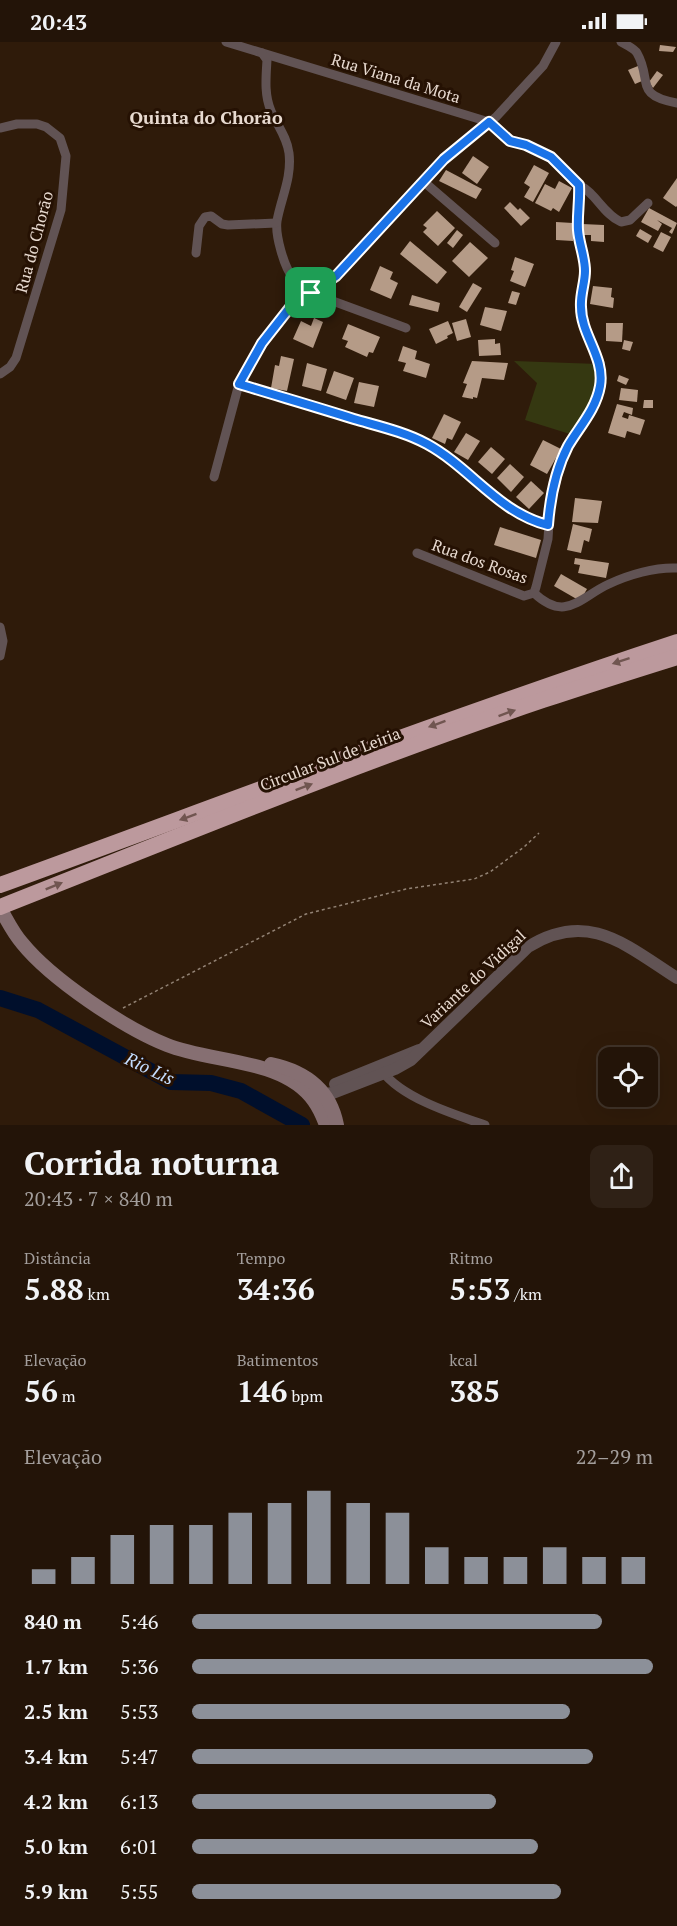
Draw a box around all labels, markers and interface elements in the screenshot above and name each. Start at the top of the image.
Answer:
text: 20:43 [30,7,87,36]
street label: Rua Viana da Mota [329,48,463,108]
district label: Quinta do Chorão [129,105,283,129]
street label: Rua do Chorão [10,189,58,295]
pin [285,267,336,318]
icon: arrive [294,276,327,309]
street label: Rua dos Rosas [429,533,531,589]
one-way arrow [612,656,630,666]
one-way arrow [498,708,516,718]
one-way arrow [428,719,446,729]
street label: Circular Sul de Leiria [257,722,403,796]
one-way arrow [295,782,313,792]
one-way arrow [178,812,196,822]
one-way arrow [46,881,64,891]
street label: Variante do Vidigal [416,924,530,1033]
water label: Rio Lis [120,1046,179,1090]
map controls [598,1047,658,1107]
button: locate [598,1047,658,1107]
text: Corrida noturna [24,1141,279,1184]
button: share [590,1145,653,1208]
text: 20:43 · 7 × 840 m [24,1185,173,1212]
text: Distância [24,1247,91,1269]
text: Tempo [237,1247,285,1269]
text: Ritmo [449,1247,493,1269]
text: 5.88 [24,1269,84,1309]
text: 34:36 [237,1269,315,1309]
text: 5:53 [449,1269,510,1309]
text: km [84,1283,110,1305]
text: /km [510,1283,542,1305]
text: Elevação [24,1349,86,1371]
text: Batimentos [237,1349,318,1371]
text: kcal [449,1349,478,1371]
text: 56 [24,1371,58,1411]
text: 146 [237,1371,288,1411]
text: 385 [449,1371,500,1411]
text: m [58,1385,76,1407]
text: bpm [288,1385,323,1407]
text: Elevação [24,1443,102,1470]
text: 22–29 m [576,1443,653,1470]
text: 840 m [24,1608,82,1635]
text: 5:46 [120,1608,159,1635]
text: 1.7 km [24,1653,88,1680]
text: 5:36 [120,1653,159,1680]
text: 2.5 km [24,1698,88,1725]
text: 5:53 [120,1698,159,1725]
text: 3.4 km [24,1743,88,1770]
text: 5:47 [120,1743,159,1770]
text: 4.2 km [24,1788,88,1815]
text: 6:13 [120,1788,159,1815]
text: 5.0 km [24,1833,88,1860]
text: 6:01 [120,1833,159,1860]
text: 5.9 km [24,1878,88,1905]
text: 5:55 [120,1878,159,1905]

